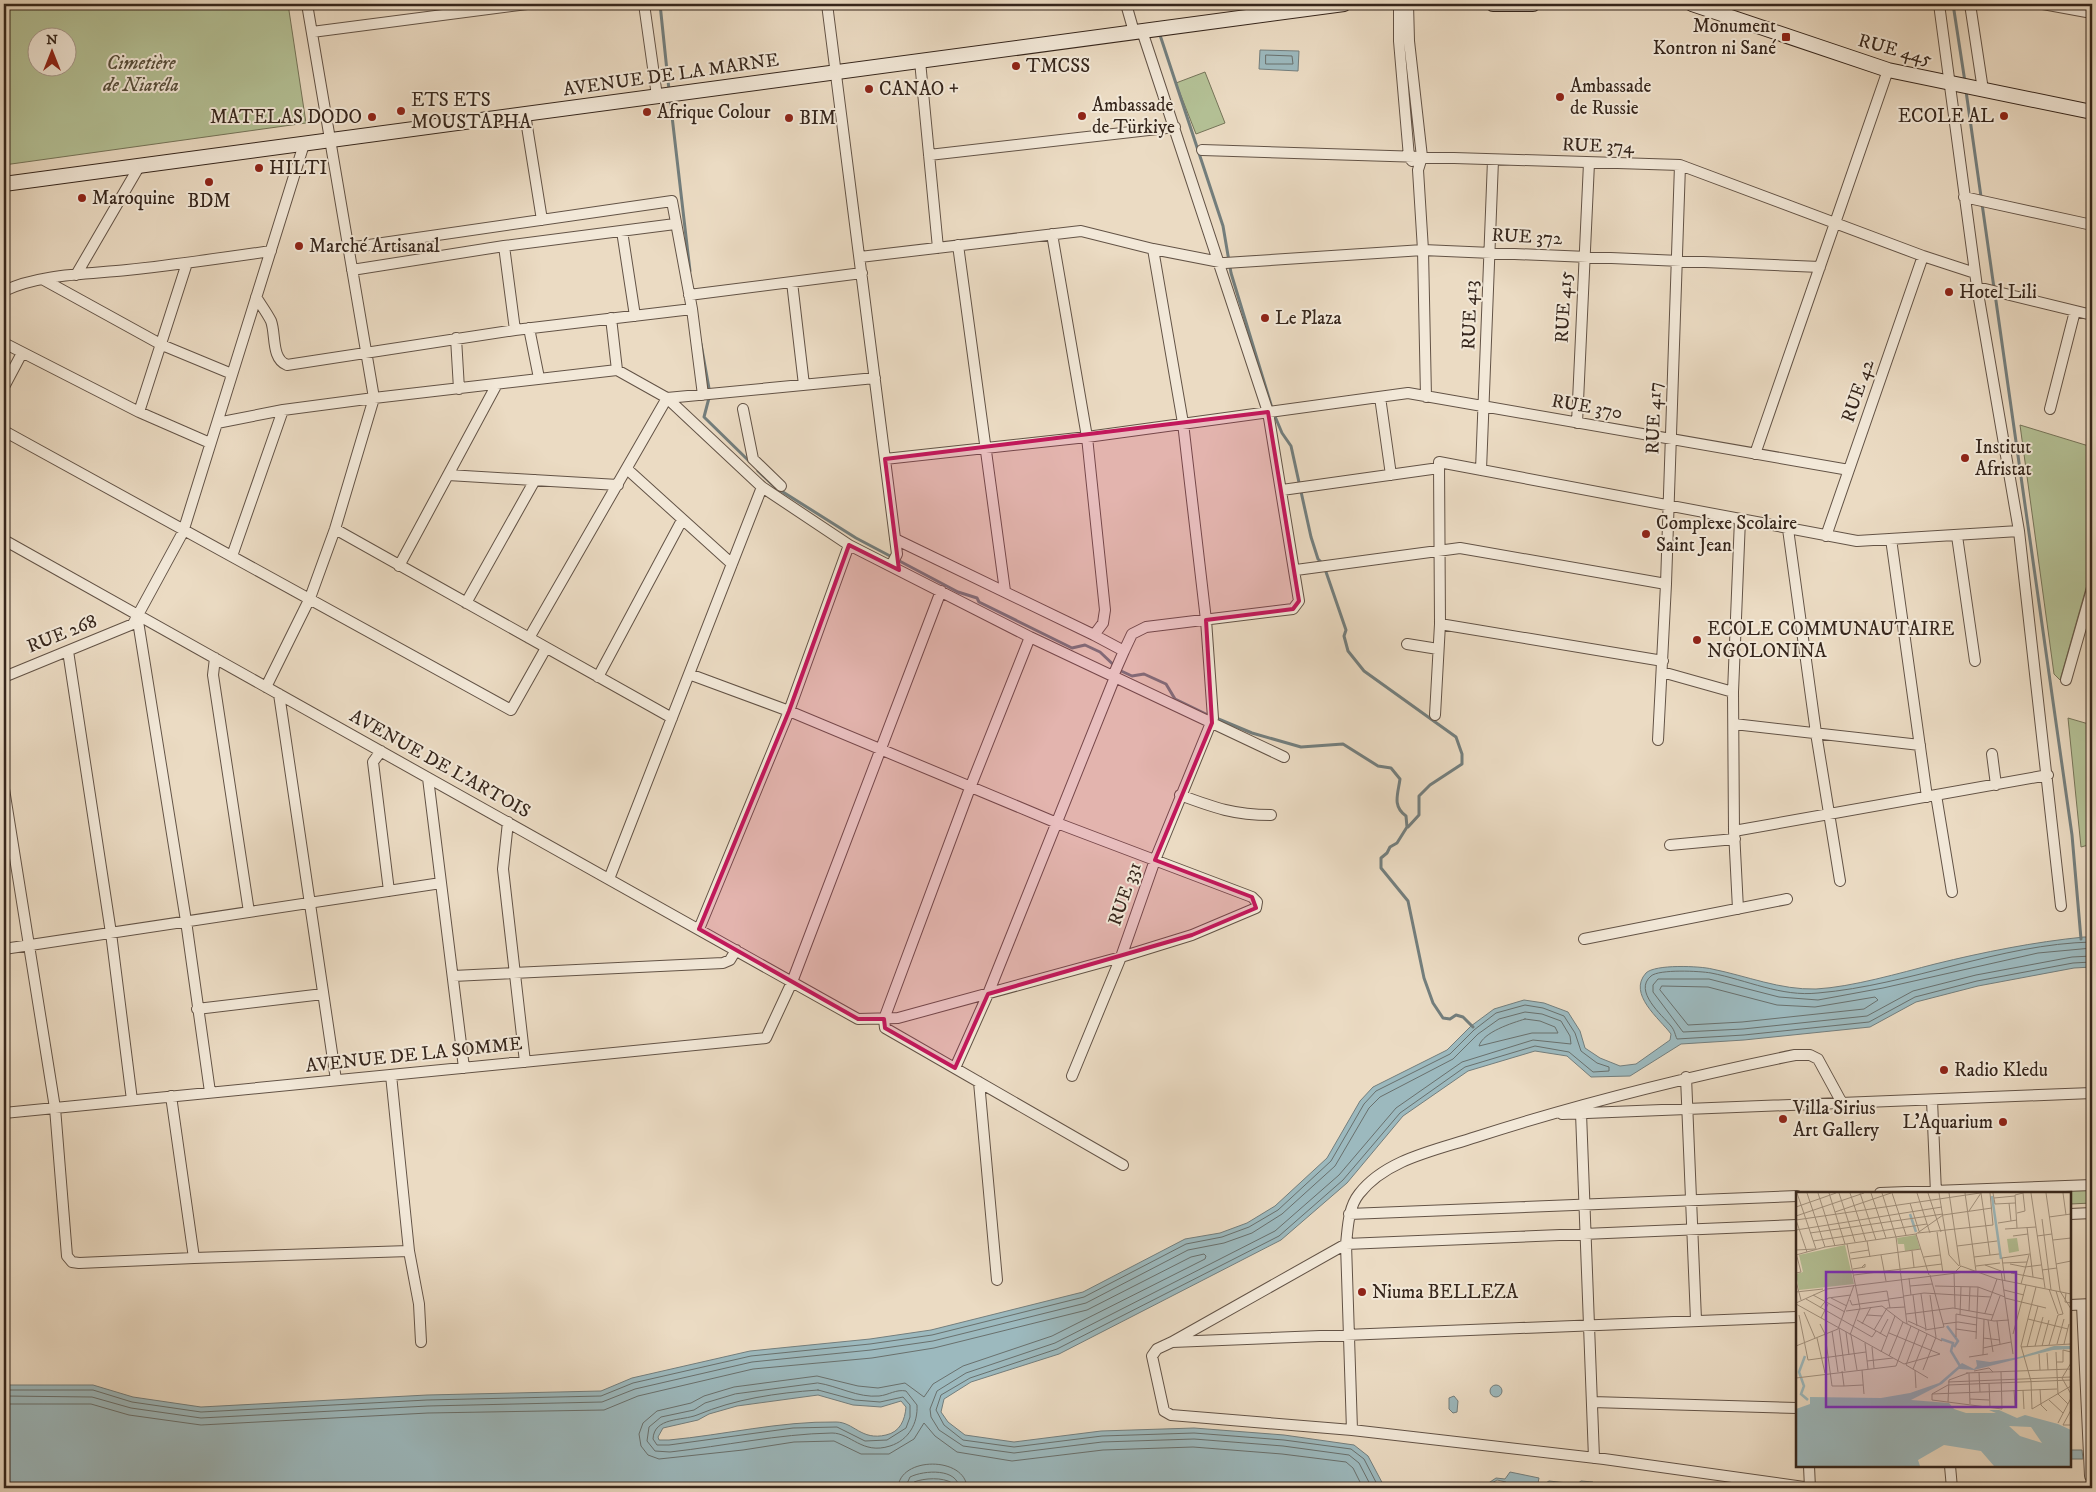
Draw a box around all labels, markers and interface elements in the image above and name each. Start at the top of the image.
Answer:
place label: Monument Kontron ni Sané [1653,15,1776,60]
north arrow [28,28,78,78]
street label: RUE 445 [1855,29,1935,71]
text: N [46,31,58,49]
marker: Monument Kontron ni Sané [1780,31,1792,43]
street label: AVENUE DE LA MARNE [562,48,780,102]
park label: Cimetière de Niaréla [102,52,179,97]
place label: TMCSS [1026,55,1090,78]
marker: TMCSS [1010,60,1022,72]
place label: Ambassade de Russie [1570,75,1652,120]
place label: CANAO + [879,78,959,101]
marker: CANAO + [863,83,875,95]
place label: ETS ETS MOUSTAPHA [411,89,532,134]
marker: Ambassade de Russie [1554,91,1566,103]
place label: Ambassade de Türkiye [1092,94,1175,139]
place label: Afrique Colour [657,101,771,125]
marker: ETS ETS MOUSTAPHA [395,105,407,117]
place label: ECOLE AL [1898,105,1994,128]
place label: MATELAS DODO [210,106,362,129]
marker: Afrique Colour [641,106,653,118]
place label: BIM [799,107,836,130]
marker: Ambassade de Türkiye [1076,110,1088,122]
marker: ECOLE AL [1998,110,2010,122]
marker: MATELAS DODO [366,111,378,123]
marker: BIM [783,112,795,124]
street label: RUE 374 [1561,133,1636,159]
place label: HILTI [269,157,327,180]
marker: HILTI [253,162,265,174]
marker: BDM [203,176,215,188]
place label: Maroquine [92,187,175,211]
place label: BDM [187,190,231,213]
marker: Maroquine [76,192,88,204]
street label: RUE 372 [1491,224,1564,250]
place label: Marché Artisanal [309,235,440,258]
marker: Marché Artisanal [293,240,305,252]
street label: RUE 415 [1551,270,1577,343]
street label: RUE 413 [1457,280,1483,350]
place label: Hotel Lili [1959,281,2037,304]
marker: Hotel Lili [1943,286,1955,298]
place label: Le Plaza [1275,307,1342,330]
marker: Le Plaza [1259,312,1271,324]
street label: RUE 42 [1837,356,1880,425]
street label: RUE 417 [1641,381,1667,455]
street label: RUE 370 [1550,389,1624,425]
place label: Institut Afristat [1975,436,2032,481]
marker: Institut Afristat [1959,452,1971,464]
place label: Complexe Scolaire Saint Jean [1656,512,1797,557]
marker: Complexe Scolaire Saint Jean [1640,528,1652,540]
street label: RUE 268 [24,610,100,658]
place label: ECOLE COMMUNAUTAIRE NGOLONINA [1707,618,1954,663]
marker: ECOLE COMMUNAUTAIRE NGOLONINA [1691,634,1703,646]
street label: AVENUE DE L'ARTOIS [346,705,534,823]
street label: RUE 331 [1103,859,1147,929]
street label: AVENUE DE LA SOMME [304,1032,524,1078]
place label: Radio Kledu [1954,1059,2048,1082]
marker: Radio Kledu [1938,1064,1950,1076]
place label: Villa Sirius Art Gallery [1792,1097,1880,1142]
place label: L'Aquarium [1902,1111,1993,1135]
marker: Villa Sirius Art Gallery [1777,1113,1789,1125]
marker: L'Aquarium [1997,1116,2009,1128]
inset map [1796,1192,2071,1467]
place label: Niuma BELLEZA [1372,1281,1519,1304]
marker: Niuma BELLEZA [1356,1286,1368,1298]

